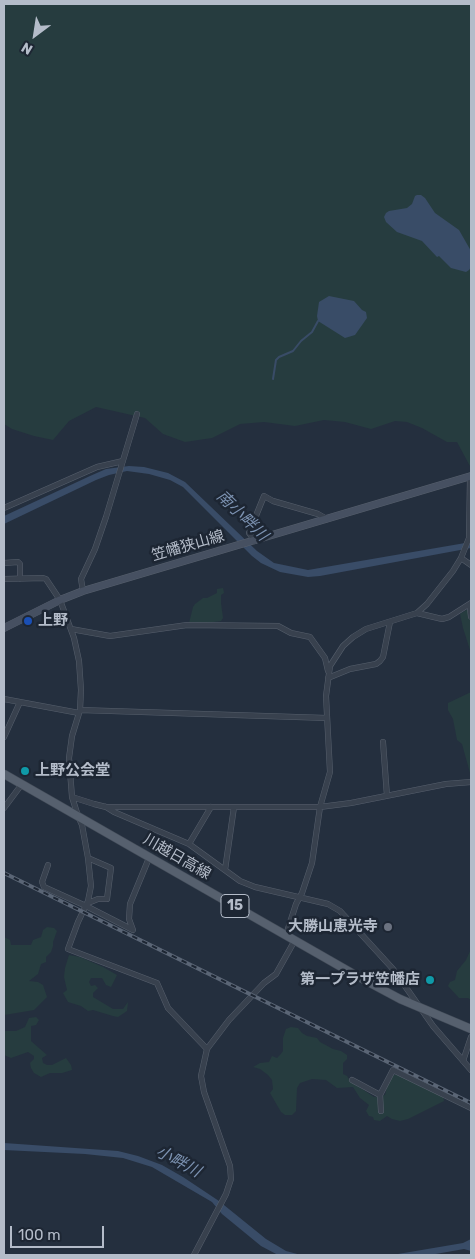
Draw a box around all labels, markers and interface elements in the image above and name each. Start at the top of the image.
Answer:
north arrow [10,10,60,60]
text: N [18,38,36,58]
water label: 南小畔川 [212,487,272,545]
street label: 笠幡狭山線 [149,527,227,565]
place label: 上野 [38,612,68,630]
marker: 上野 [22,615,34,627]
place label: 上野公会堂 [35,762,110,780]
marker: 上野公会堂 [19,765,31,777]
street label: 川越日高線 [140,830,214,884]
road number: 15 [221,894,249,918]
place label: 大勝山恵光寺 [288,918,378,936]
marker: 大勝山恵光寺 [382,921,394,933]
place label: 第一プラザ笠幡店 [300,971,420,989]
marker: 第一プラザ笠幡店 [424,974,436,986]
water label: 小畔川 [152,1142,204,1182]
scale bar [12,1216,106,1248]
text: 100 m [18,1226,60,1244]

